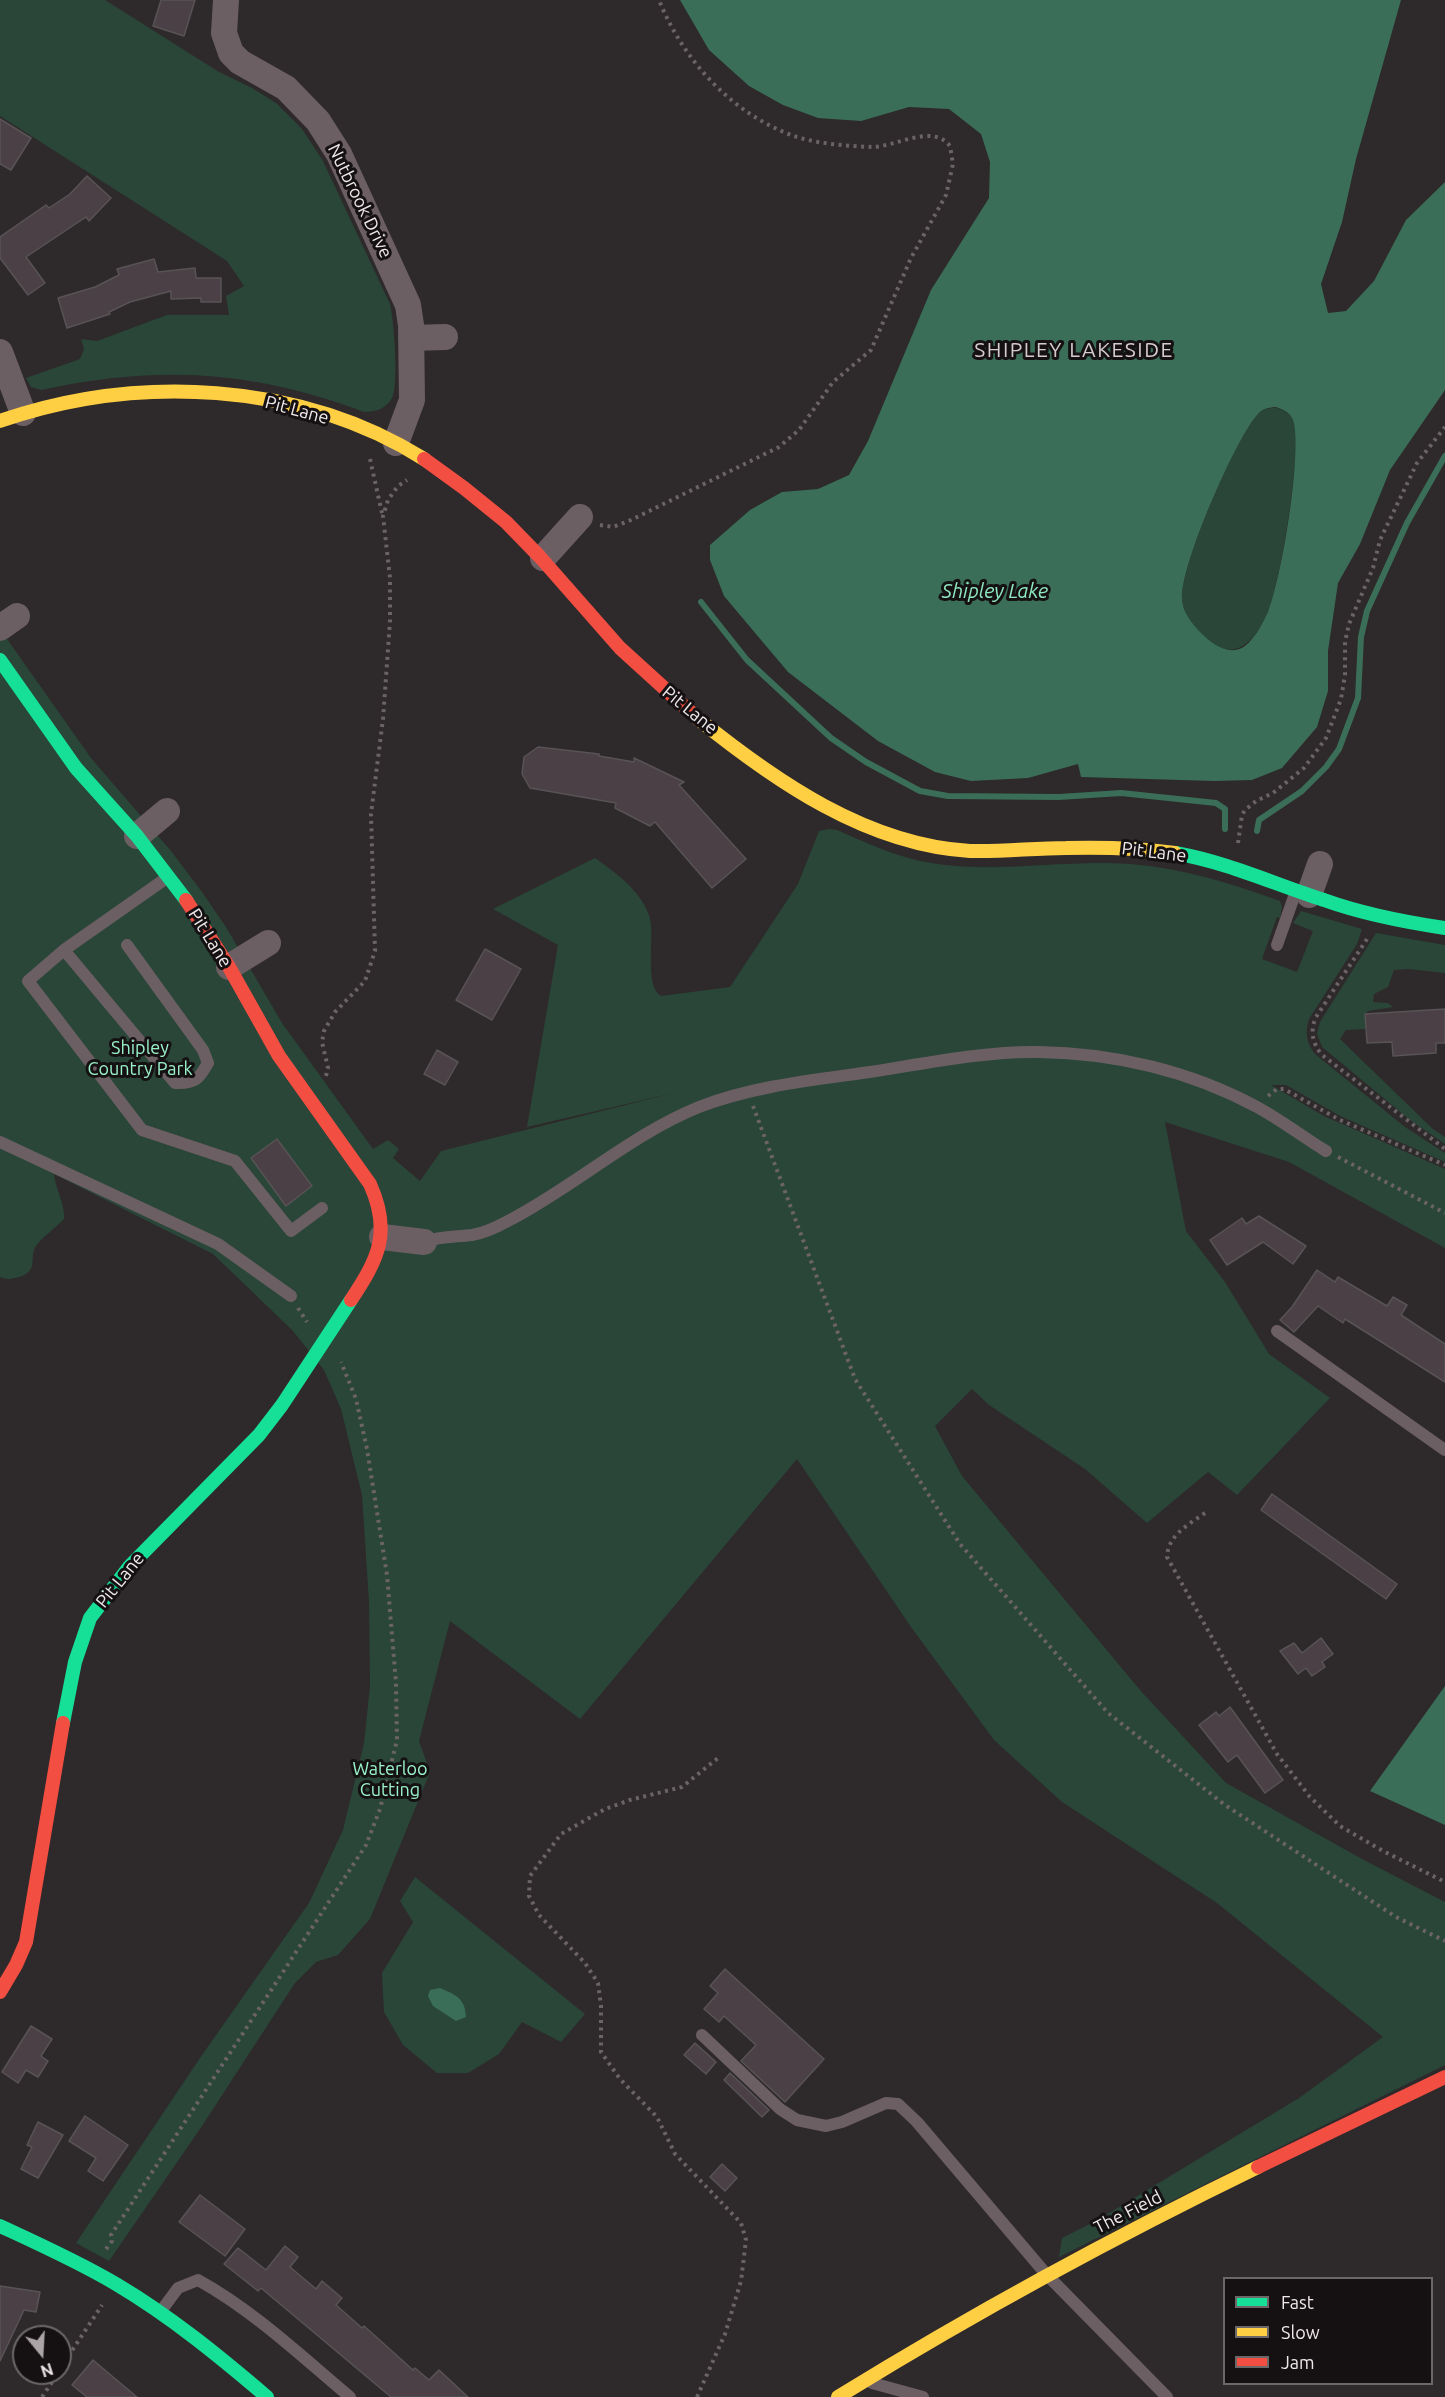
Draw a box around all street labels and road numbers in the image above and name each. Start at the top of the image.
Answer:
street label: Nutbrook Drive [323,140,397,262]
street label: Pit Lane [263,391,331,429]
street label: Pit Lane [658,681,722,739]
street label: Pit Lane [1120,837,1188,867]
street label: Pit Lane [184,905,236,971]
street label: Pit Lane [91,1548,149,1612]
street label: The Field [1090,2186,1166,2238]

